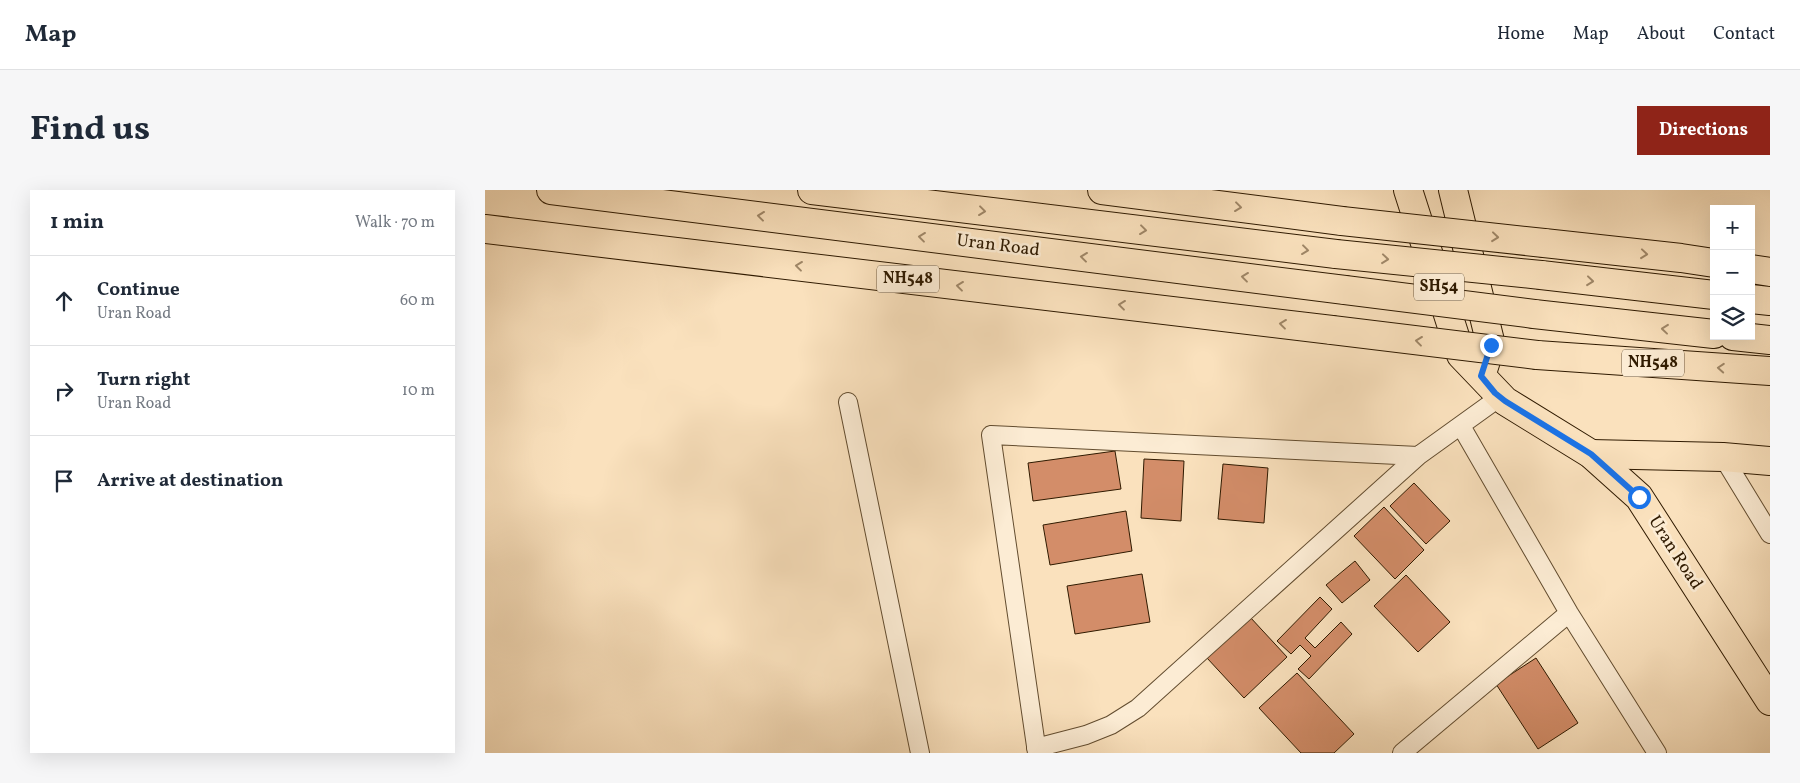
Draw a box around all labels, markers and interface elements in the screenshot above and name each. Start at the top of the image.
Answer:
text: Map [25,18,76,52]
text: Home [1497,22,1545,47]
text: Map [1573,22,1609,47]
text: About [1637,22,1685,47]
text: Contact [1713,22,1775,47]
text: Find us [30,106,150,154]
button: Directions [1637,106,1770,155]
one-way arrow [1234,201,1242,212]
one-way arrow [978,205,986,216]
map controls [1710,205,1755,340]
button: + [1710,205,1755,250]
text: 1 min [50,208,104,237]
one-way arrow [757,211,765,222]
text: Walk · 70 m [355,212,435,234]
one-way arrow [1140,224,1148,235]
street label: Uran Road [955,228,1041,264]
one-way arrow [918,232,927,242]
one-way arrow [1491,232,1499,243]
one-way arrow [1301,244,1309,255]
one-way arrow [1641,248,1649,259]
button: − [1710,250,1755,295]
one-way arrow [1079,252,1087,263]
one-way arrow [1381,253,1389,264]
one-way arrow [795,261,803,272]
road number: NH548 [877,266,939,292]
one-way arrow [1241,272,1249,283]
road number: SH54 [1414,274,1464,300]
one-way arrow [1586,275,1594,286]
text: Continue [97,277,180,303]
one-way arrow [956,281,964,292]
icon: ahead [50,287,78,315]
text: 60 m [400,290,435,312]
button: layers [1710,295,1755,340]
one-way arrow [1117,300,1125,311]
text: Uran Road [97,303,171,325]
one-way arrow [1279,319,1287,330]
one-way arrow [1661,324,1669,335]
route end [1480,334,1503,357]
one-way arrow [1415,336,1423,347]
road number: NH548 [1622,350,1684,377]
one-way arrow [1717,362,1725,373]
text: Turn right [97,367,190,393]
icon: right [50,377,78,405]
text: 10 m [402,380,435,402]
text: Uran Road [97,393,171,415]
icon: arrive [50,467,78,495]
text: Arrive at destination [97,468,283,494]
route start [1628,486,1651,509]
street label: Uran Road [1642,511,1708,595]

